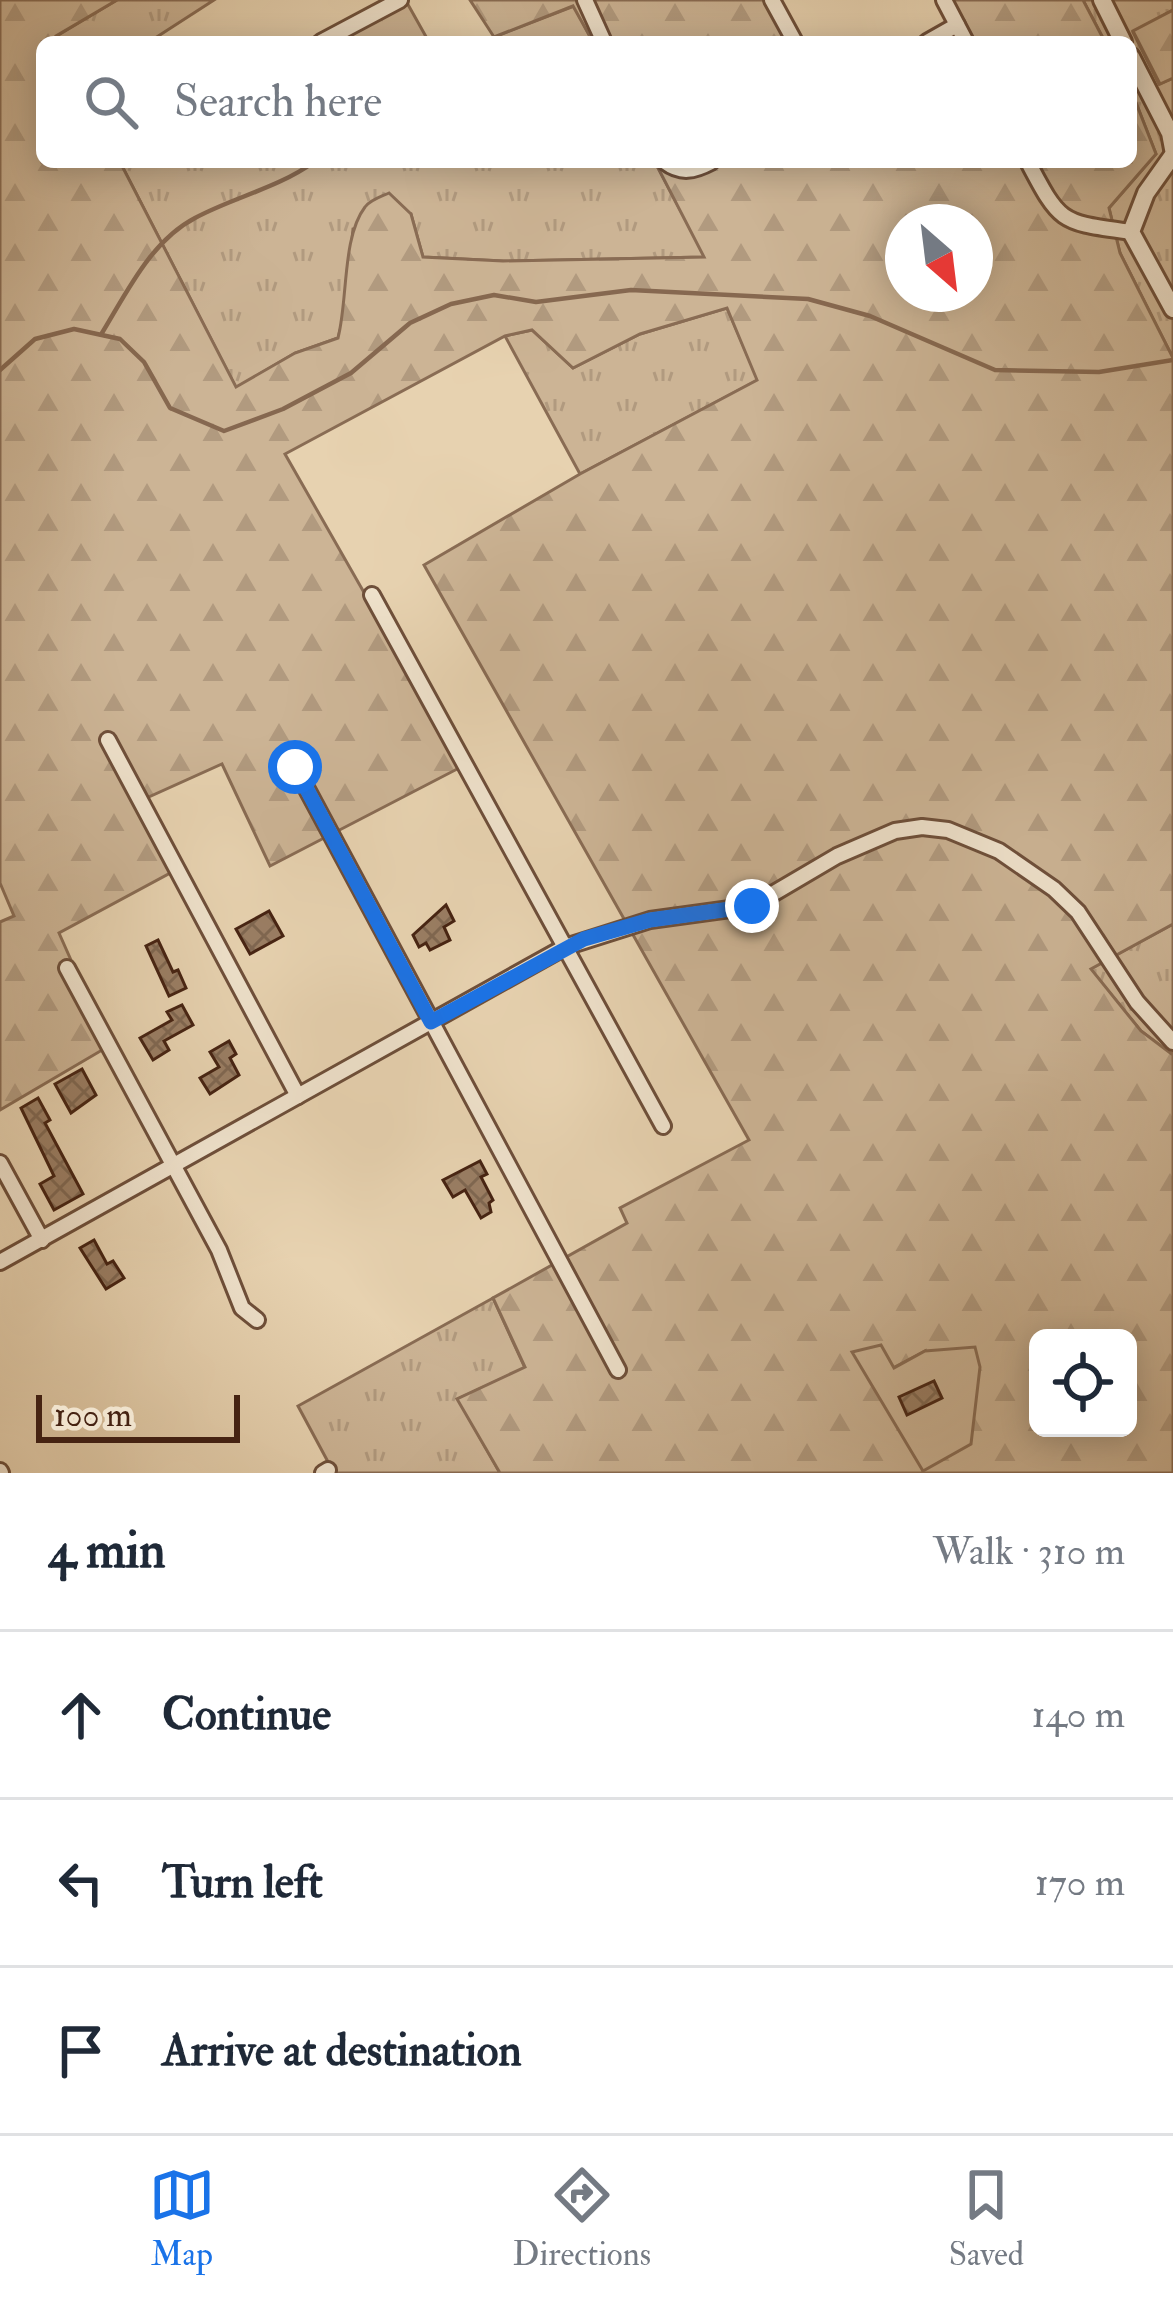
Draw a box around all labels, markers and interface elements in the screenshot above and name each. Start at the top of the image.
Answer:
search box [36,36,1137,168]
icon: search [78,69,144,135]
text: Search here [174,74,382,130]
north arrow [885,204,993,312]
route start [268,740,322,794]
route end [725,879,779,933]
map controls [1029,1329,1137,1437]
button: locate [1029,1329,1137,1437]
scale bar [36,1389,240,1442]
text: 100 m [54,1395,132,1436]
text: 4 min [48,1519,166,1583]
text: Walk · 310 m [933,1527,1125,1576]
icon: ahead [48,1682,114,1748]
text: Continue [162,1687,331,1743]
text: 140 m [1032,1690,1125,1739]
icon: left [48,1850,114,1916]
text: Turn left [162,1855,323,1911]
text: 170 m [1035,1858,1125,1907]
icon: arrive [48,2018,114,2084]
text: Arrive at destination [162,2023,522,2079]
tab: Map [149,2162,215,2275]
tab: Directions [513,2162,651,2275]
tab: Saved [949,2162,1024,2275]

